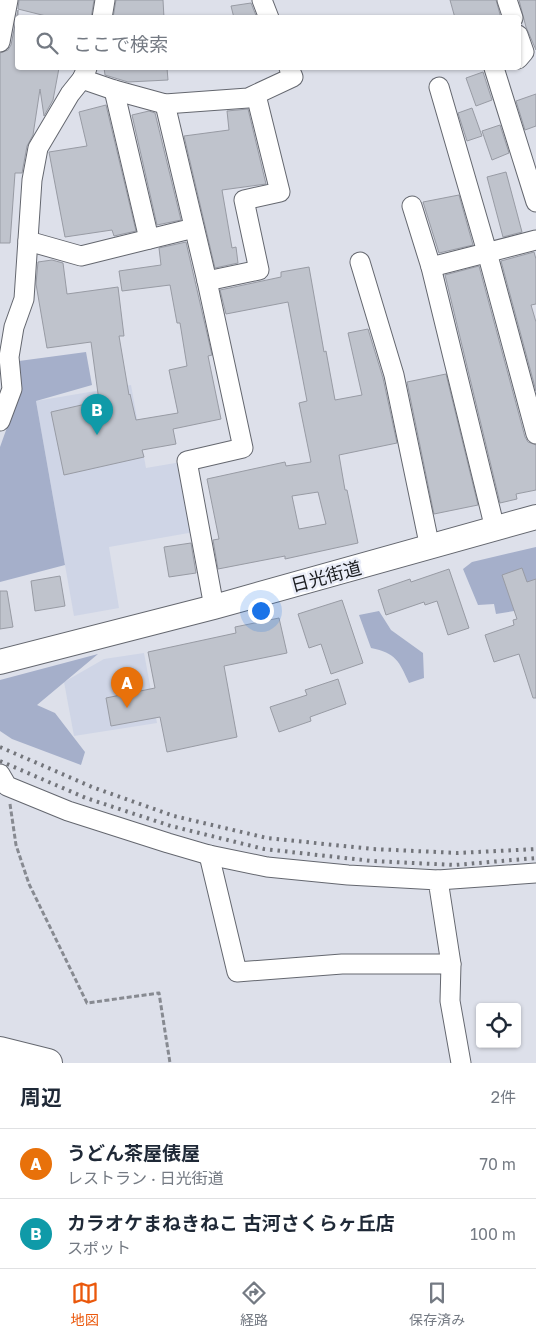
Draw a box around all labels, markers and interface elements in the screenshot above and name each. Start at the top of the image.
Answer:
search box [15,15,521,70]
icon: search [33,29,61,57]
text: ここで検索 [73,32,168,55]
pin: B [81,394,113,435]
street label: 日光街道 [288,556,364,596]
your location [248,598,274,624]
pin: A [111,667,143,708]
map controls [476,1003,521,1048]
button: locate [476,1003,521,1048]
text: 周辺 [20,1084,62,1110]
text: 2件 [491,1087,516,1107]
text: うどん茶屋俵屋 [67,1141,200,1164]
text: A [30,1154,42,1174]
text: 70 m [479,1154,516,1174]
text: レストラン · 日光街道 [67,1168,224,1188]
text: カラオケまねきねこ 古河さくらヶ丘店 [67,1211,395,1234]
text: B [30,1224,42,1244]
text: 100 m [470,1224,516,1244]
text: スポット [67,1238,131,1258]
tab: 地図 [71,1279,99,1329]
tab: 経路 [240,1279,268,1329]
tab: 保存済み [409,1279,465,1329]

